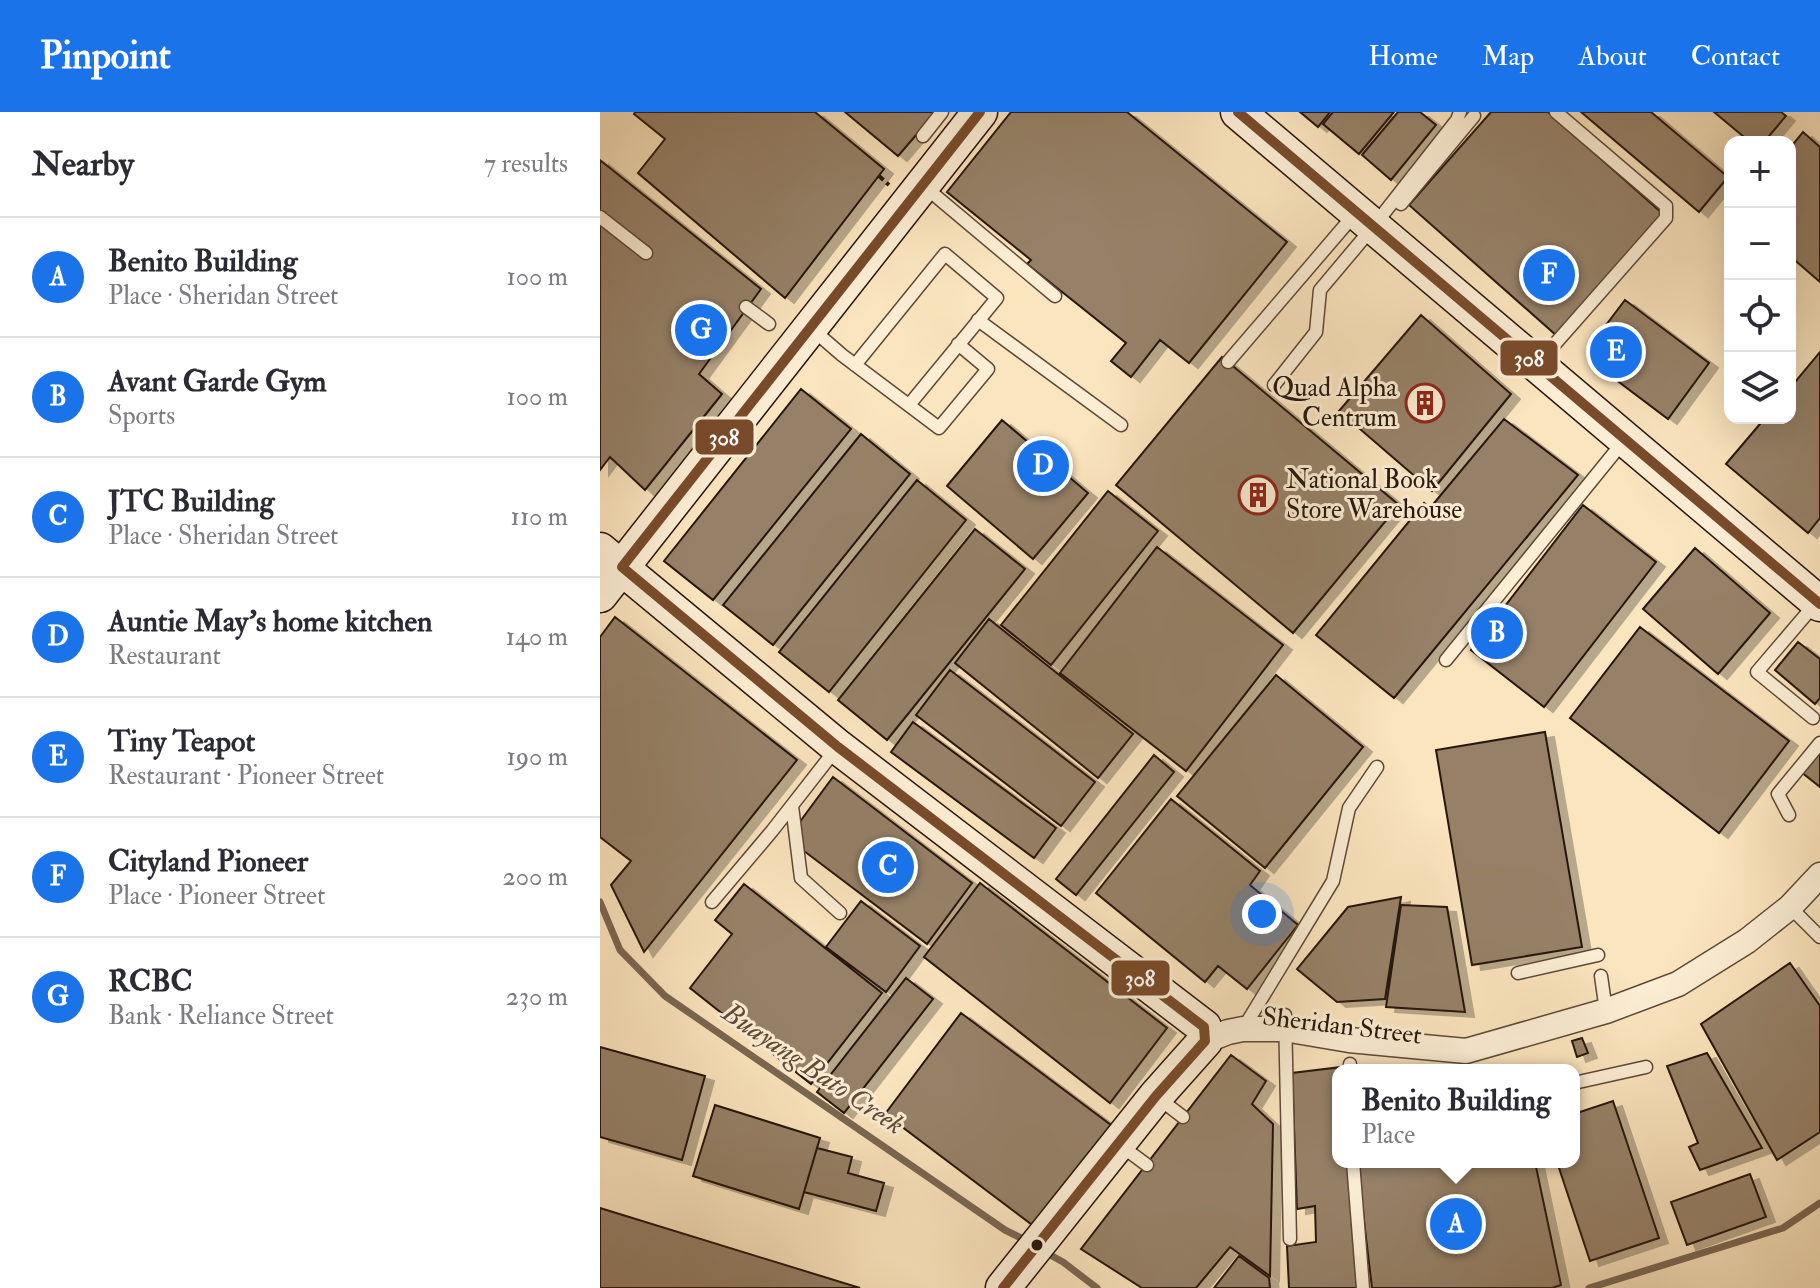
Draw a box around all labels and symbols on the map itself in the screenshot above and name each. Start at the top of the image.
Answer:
pin: F [1523,245,1575,305]
pin: G [675,300,727,360]
pin: E [1590,322,1642,382]
line badge: 308 [1499,339,1559,377]
text: 308 [1514,345,1545,373]
place label: Quad Alpha Centrum [1272,372,1397,434]
building icon: Quad Alpha Centrum [1404,382,1446,424]
line badge: 308 [694,418,755,456]
text: 308 [709,424,740,452]
pin: D [1017,436,1069,496]
place label: National Book Store Warehouse [1286,464,1462,526]
building icon: National Book Store Warehouse [1237,474,1279,516]
pin: B [1471,603,1523,663]
pin: C [862,837,914,897]
your location [1242,894,1282,934]
line badge: 308 [1110,959,1171,997]
text: 308 [1125,965,1156,993]
water label: Buayang Bato Creek [714,994,911,1143]
street label: Sheridan Street [1260,1000,1424,1052]
pin: A [1430,1194,1482,1254]
unlabelled marker [1029,1237,1045,1253]

